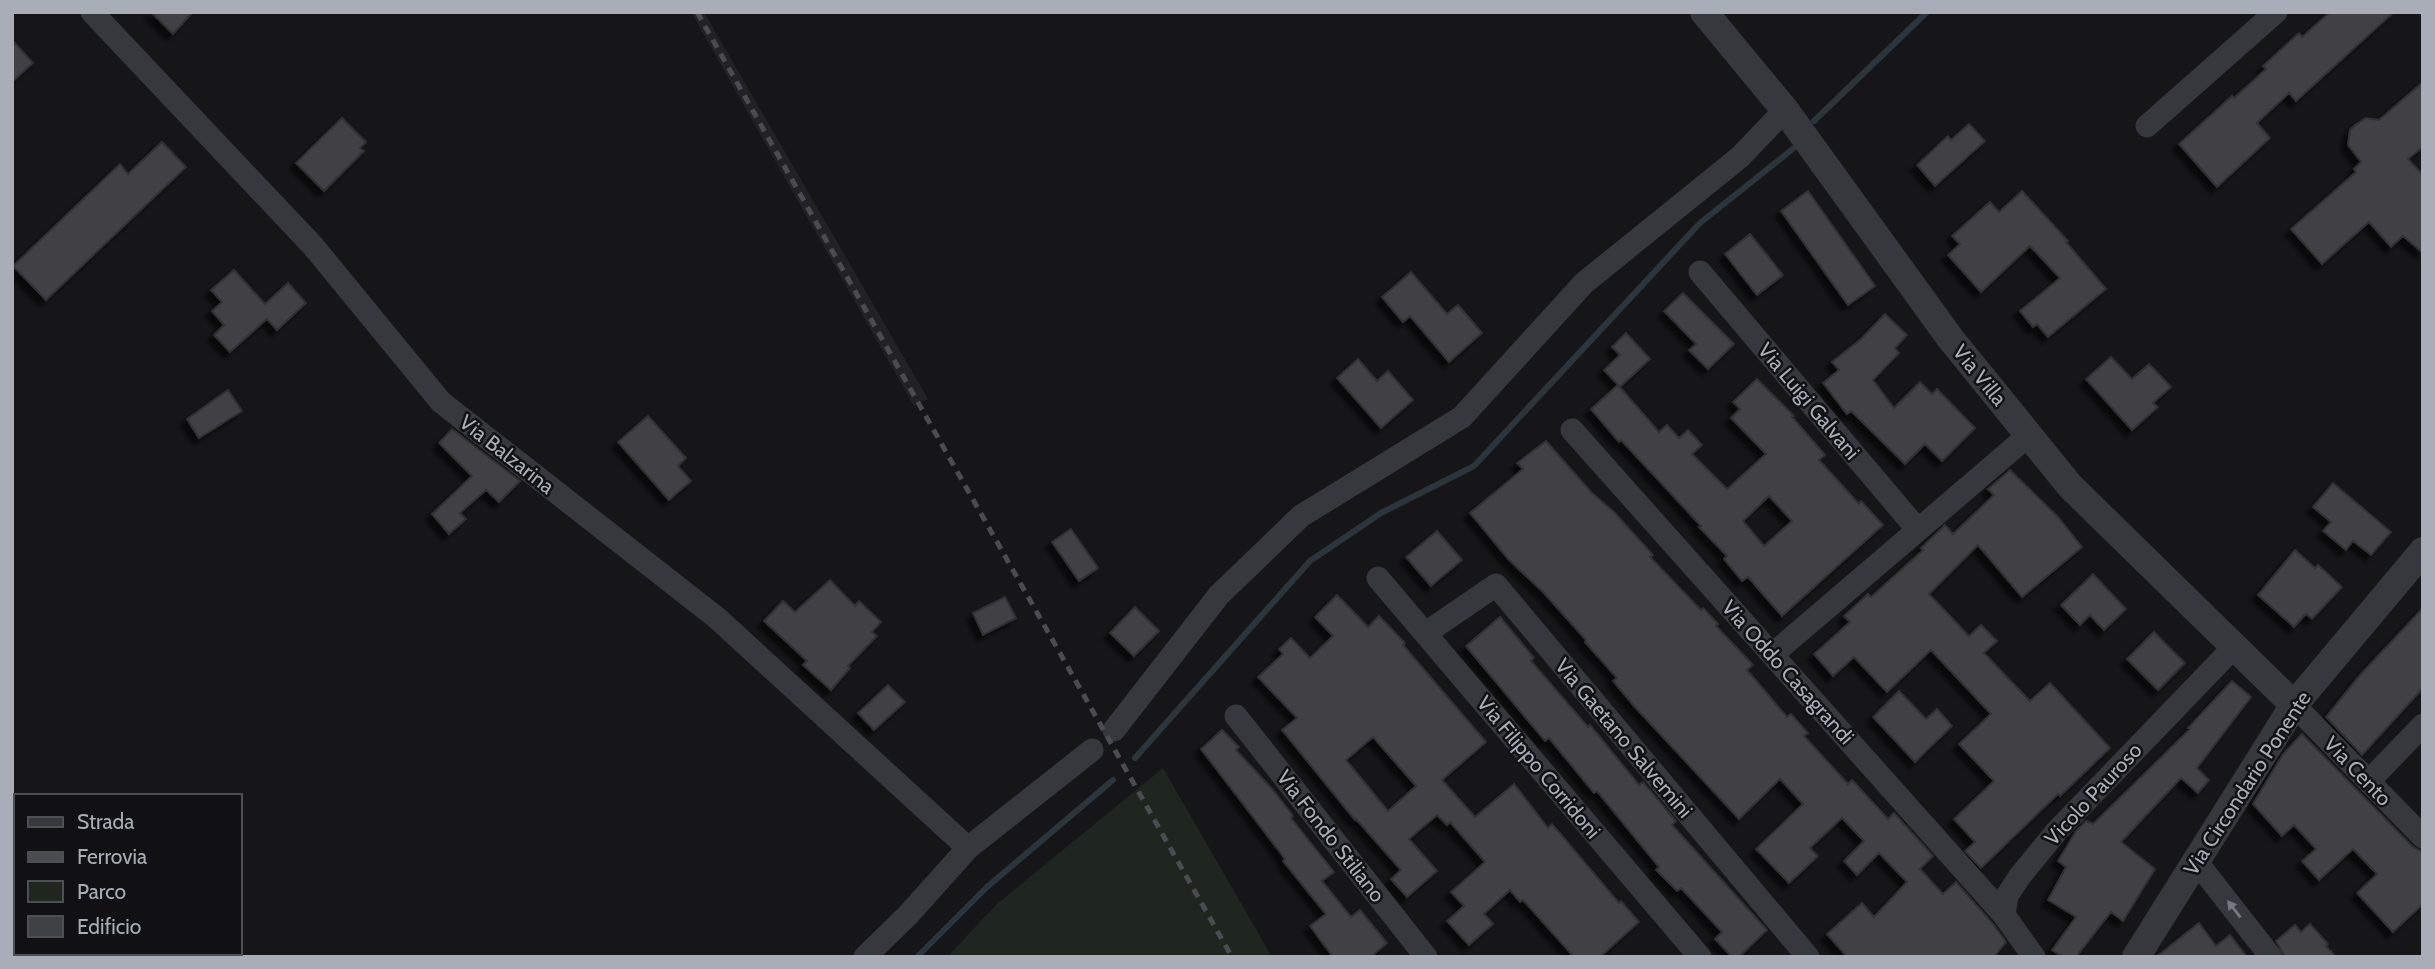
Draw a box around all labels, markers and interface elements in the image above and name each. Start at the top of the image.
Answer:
street label: Via Luigi Galvani [1753,338,1865,464]
street label: Via Villa [1948,339,2012,411]
street label: Via Balzarina [455,409,559,499]
street label: Via Oddo Casagrandi [1717,595,1859,749]
street label: Via Gaetano Salvemini [1550,653,1698,823]
street label: Via Circondario Ponente [2178,686,2316,880]
street label: Via Filippo Corridoni [1472,691,1606,843]
street label: Via Cento [2319,731,2397,811]
street label: Vicolo Pauroso [2039,737,2147,851]
street label: Via Fondo Stiliano [1272,765,1390,907]
legend [14,794,242,955]
text: Strada [77,809,134,834]
text: Ferrovia [77,844,147,869]
text: Parco [77,879,126,904]
one-way arrow [2227,900,2241,918]
text: Edificio [77,914,141,939]

